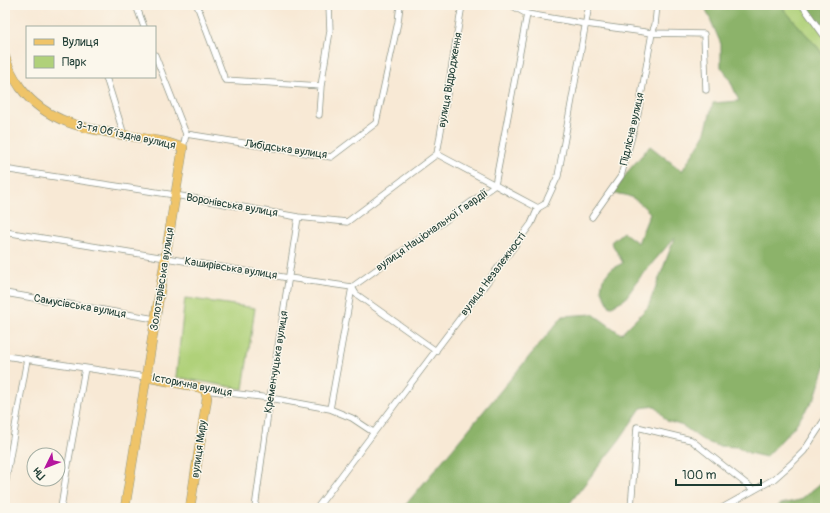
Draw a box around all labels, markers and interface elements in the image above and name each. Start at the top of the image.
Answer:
legend [26,26,156,78]
street label: вулиця Відродження [435,31,465,129]
text: Вулиця [62,35,99,50]
text: Парк [62,55,87,70]
street label: Підлісна вулиця [617,91,647,167]
street label: 3-тя Обʼїздна вулиця [75,118,177,152]
street label: Либідська вулиця [243,137,328,161]
street label: вулиця Національної Гвардії [373,186,491,274]
street label: Воронівська вулиця [185,191,279,219]
street label: Золотарівська вулиця [147,227,177,331]
street label: вулиця Незалежності [458,230,528,318]
street label: Каширівська вулиця [184,254,278,282]
street label: Самусівська вулиця [33,291,127,321]
street label: Кременчуцька вулиця [261,310,291,414]
street label: Історична вулиця [151,371,233,399]
street label: вулиця Миру [189,419,210,479]
north arrow [26,447,66,487]
scale bar [676,461,761,487]
text: Пн [30,464,48,482]
text: 100 m [682,468,717,483]

